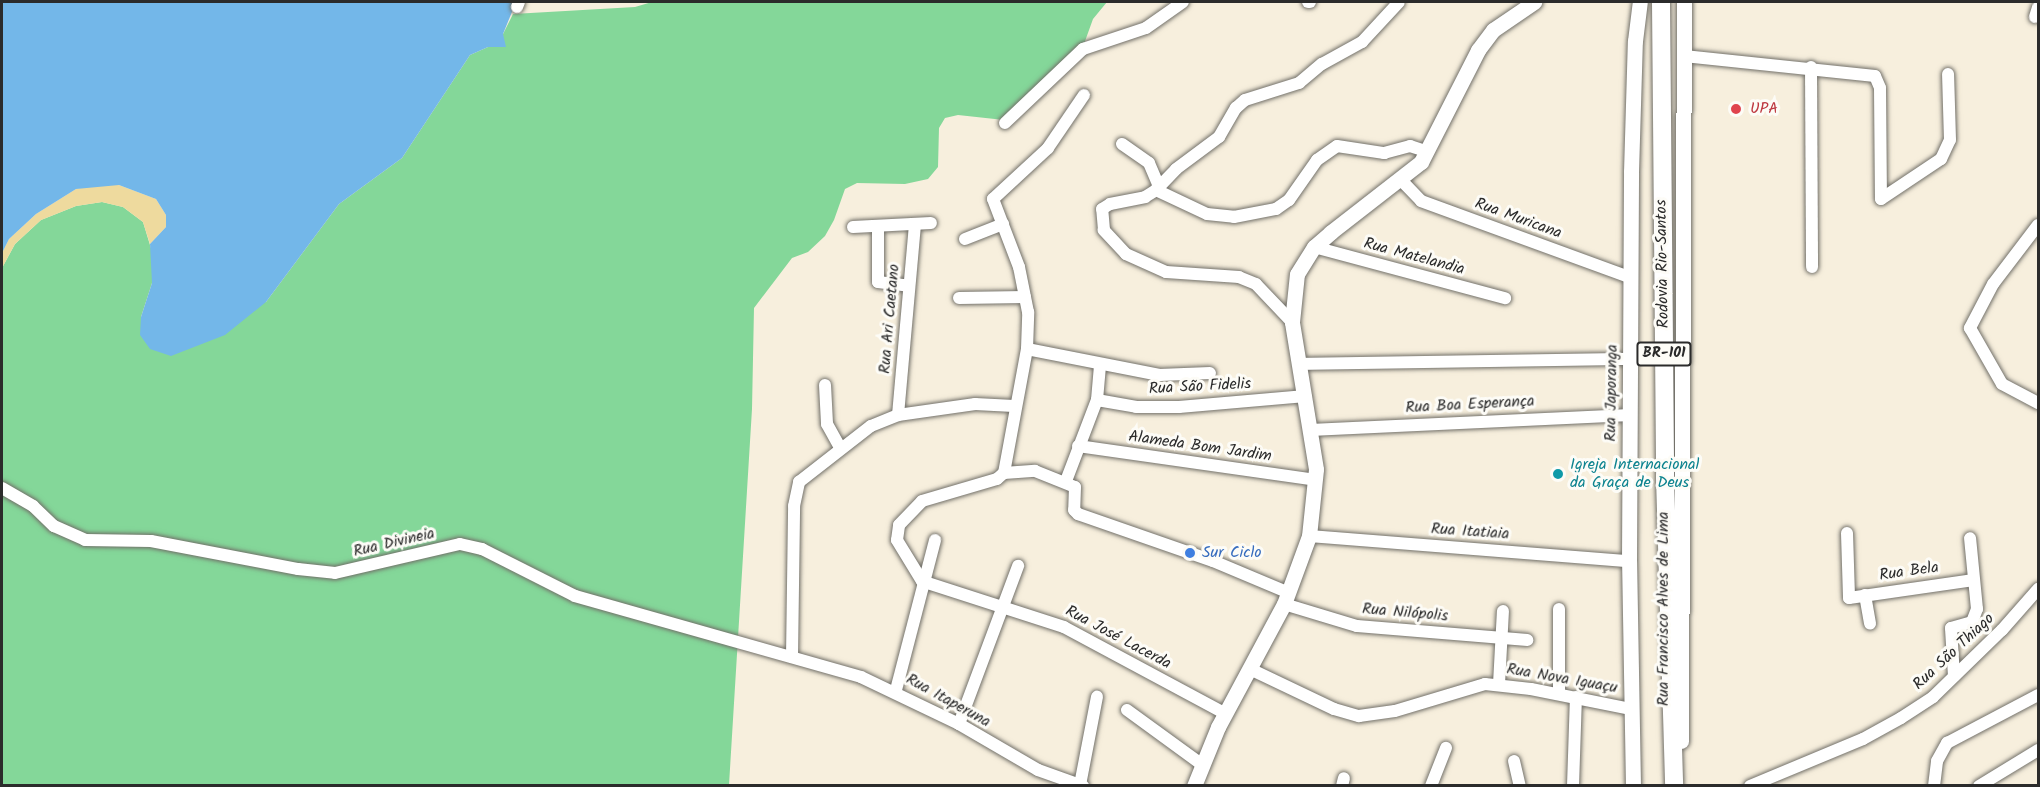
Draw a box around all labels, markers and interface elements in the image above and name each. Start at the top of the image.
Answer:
place label: UPA [1750,99,1778,119]
marker: UPA [1727,100,1745,118]
street label: Rua Muricana [1472,194,1564,244]
street label: Rodovia Rio-Santos [1652,199,1674,329]
street label: Rua Matelandia [1361,234,1467,280]
street label: Rua Ari Caetano [876,263,904,375]
road number: BR-101 [1636,342,1692,366]
street label: Rua Japoranga [1602,344,1622,442]
street label: Rua São Fidelis [1148,375,1252,399]
street label: Rua Boa Esperança [1405,392,1535,418]
street label: Alameda Bom Jardim [1127,427,1273,467]
place label: Igreja Internacional da Graça de Deus [1570,455,1699,493]
marker: Igreja Internacional da Graça de Deus [1551,467,1565,481]
street label: Rua Francisco Alves de Lima [1654,512,1674,706]
street label: Rua Itatiaia [1430,520,1510,544]
street label: Rua Divineia [352,524,436,562]
place label: Sur Ciclo [1202,543,1262,563]
marker: Sur Ciclo [1183,546,1197,560]
street label: Rua Bela [1878,558,1940,586]
street label: Rua Nilópolis [1361,600,1449,626]
street label: Rua José Lacerda [1062,602,1174,674]
street label: Rua São Thiago [1909,610,1999,694]
street label: Rua Nova Iguaçu [1505,660,1619,698]
street label: Rua Itaperuna [902,670,994,732]

